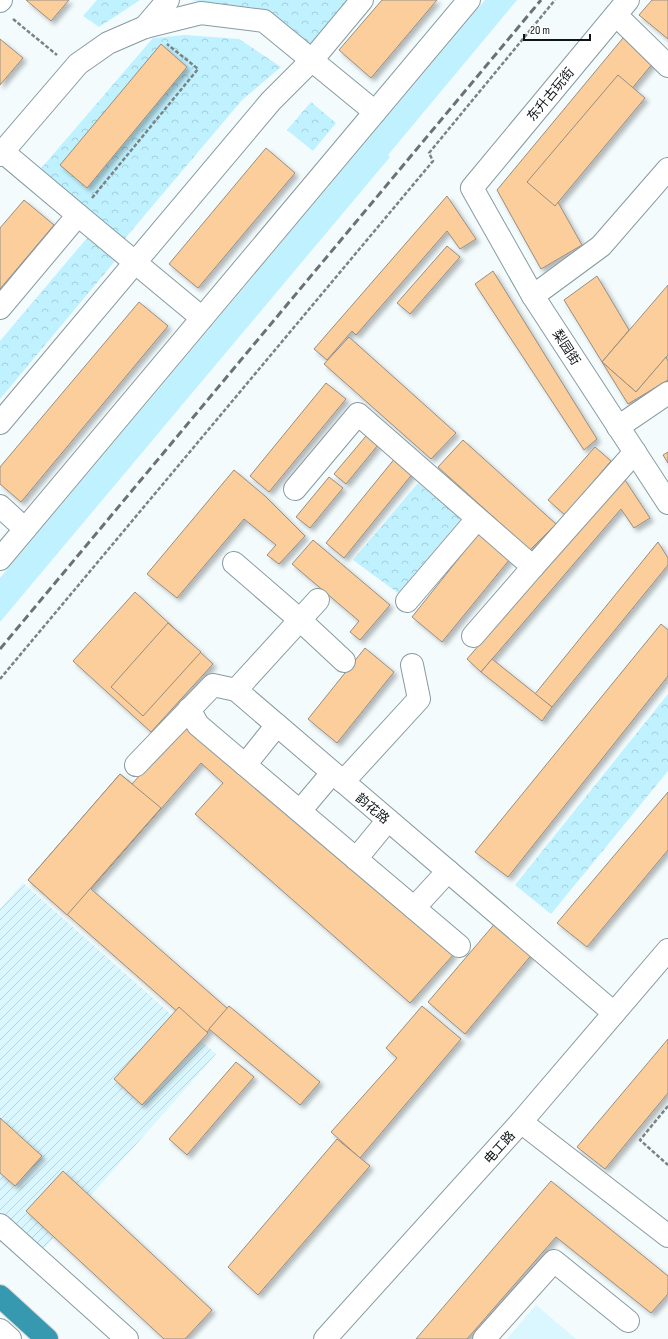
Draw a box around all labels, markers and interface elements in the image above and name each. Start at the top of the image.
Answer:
scale bar [524,16,590,42]
text: 20 m [530,23,550,38]
street label: 东升古玩街 [524,65,578,125]
street label: 梨园街 [549,327,583,368]
street label: 韵花路 [352,790,392,827]
street label: 电工路 [481,1128,519,1168]

